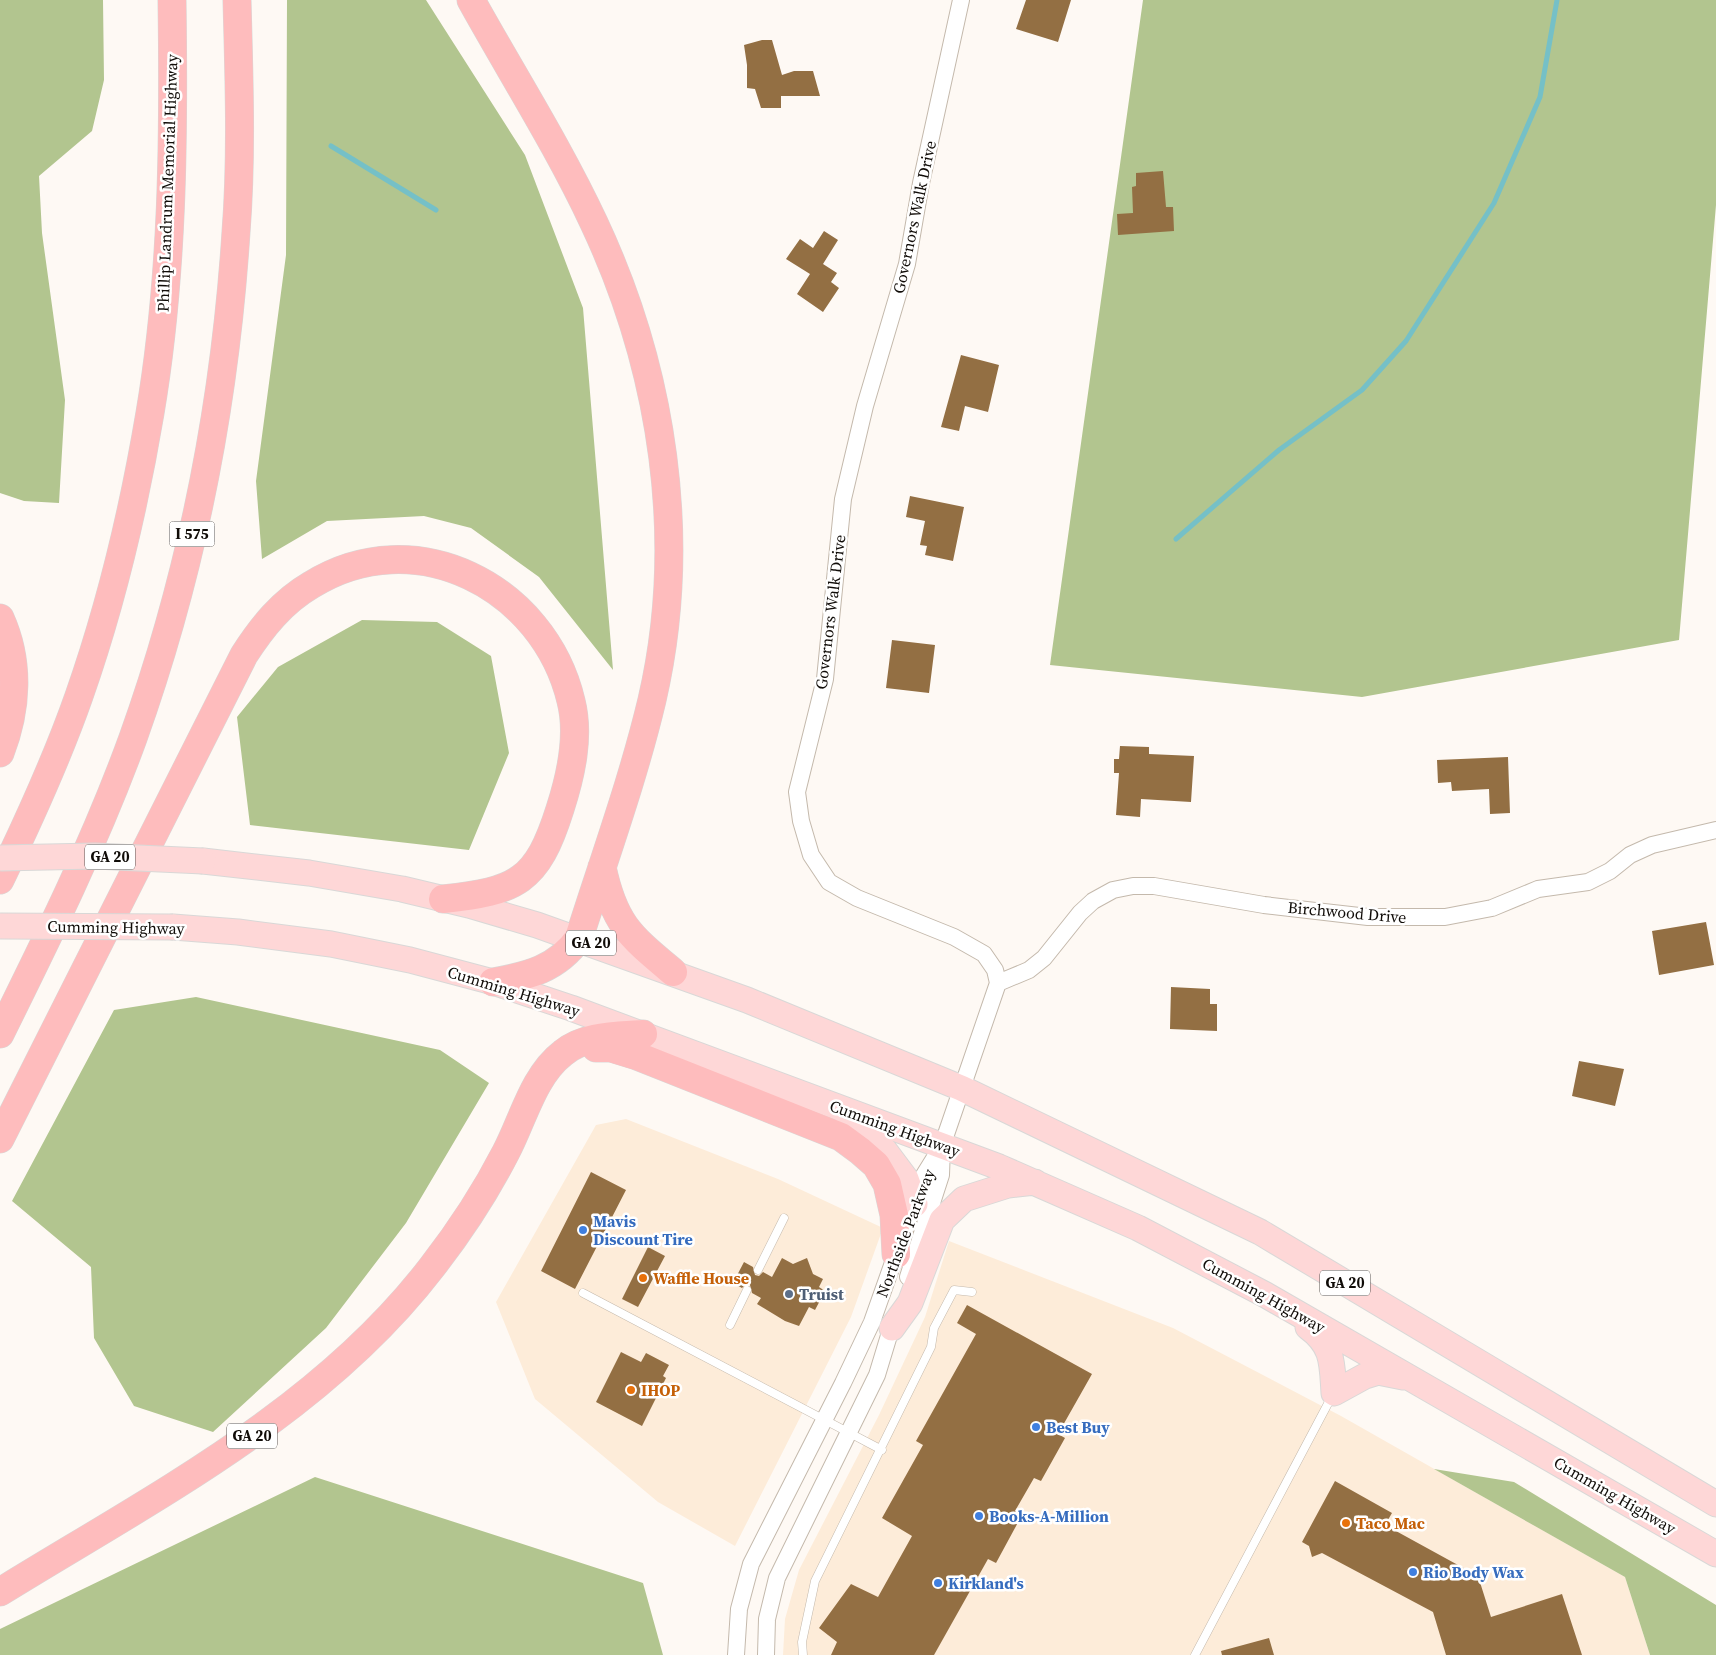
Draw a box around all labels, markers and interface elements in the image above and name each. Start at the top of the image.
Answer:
street label: Phillip Landrum Memorial Highway [152,53,183,312]
street label: Governors Walk Drive [887,138,941,296]
road number: I 575 [170,522,214,546]
street label: Governors Walk Drive [810,533,850,691]
road number: GA 20 [85,844,135,870]
street label: Birchwood Drive [1287,896,1407,928]
street label: Cumming Highway [47,915,186,939]
road number: GA 20 [566,930,616,956]
street label: Cumming Highway [445,960,584,1022]
street label: Cumming Highway [827,1094,964,1162]
street label: Northside Parkway [870,1165,940,1300]
place label: Mavis Discount Tire [593,1210,693,1250]
marker: Mavis Discount Tire [577,1224,589,1236]
street label: Cumming Highway [1199,1252,1330,1338]
place label: Waffle House [653,1267,749,1289]
road number: GA 20 [1320,1270,1370,1296]
marker: Waffle House [637,1272,649,1284]
place label: Truist [799,1283,844,1305]
marker: Truist [783,1288,795,1300]
place label: IHOP [641,1379,680,1401]
marker: IHOP [625,1384,637,1396]
place label: Best Buy [1046,1416,1110,1438]
marker: Best Buy [1030,1421,1042,1433]
road number: GA 20 [227,1424,277,1448]
street label: Cumming Highway [1550,1451,1681,1539]
place label: Books-A-Million [989,1505,1109,1527]
marker: Books-A-Million [973,1510,985,1522]
place label: Taco Mac [1356,1512,1425,1534]
marker: Taco Mac [1340,1517,1352,1529]
place label: Rio Body Wax [1423,1561,1524,1583]
marker: Rio Body Wax [1407,1566,1419,1578]
place label: Kirkland's [948,1572,1024,1594]
marker: Kirkland's [932,1577,944,1589]

